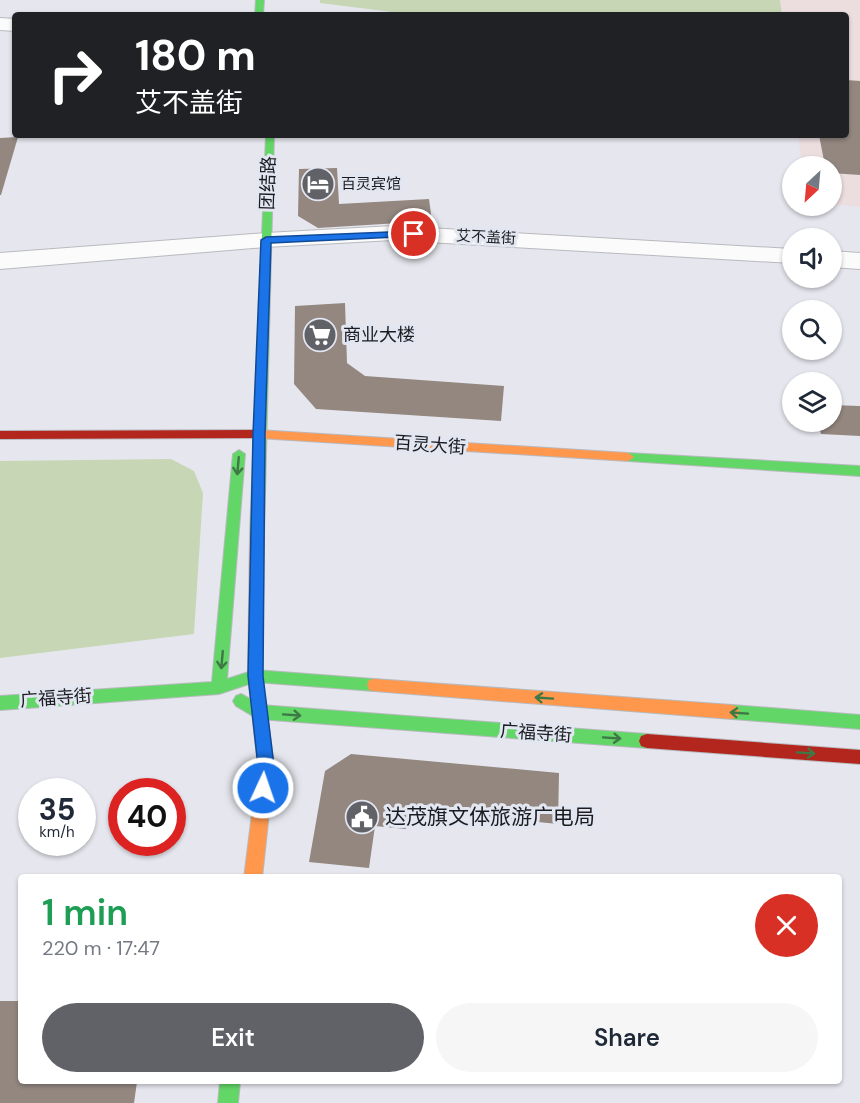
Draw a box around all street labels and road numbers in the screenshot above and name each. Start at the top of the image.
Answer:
street label: 团结路 [255,156,281,210]
street label: 艾不盖街 [456,225,516,249]
street label: 百灵大街 [393,431,467,459]
street label: 广福寺街 [19,684,93,712]
street label: 广福寺街 [499,719,573,747]

